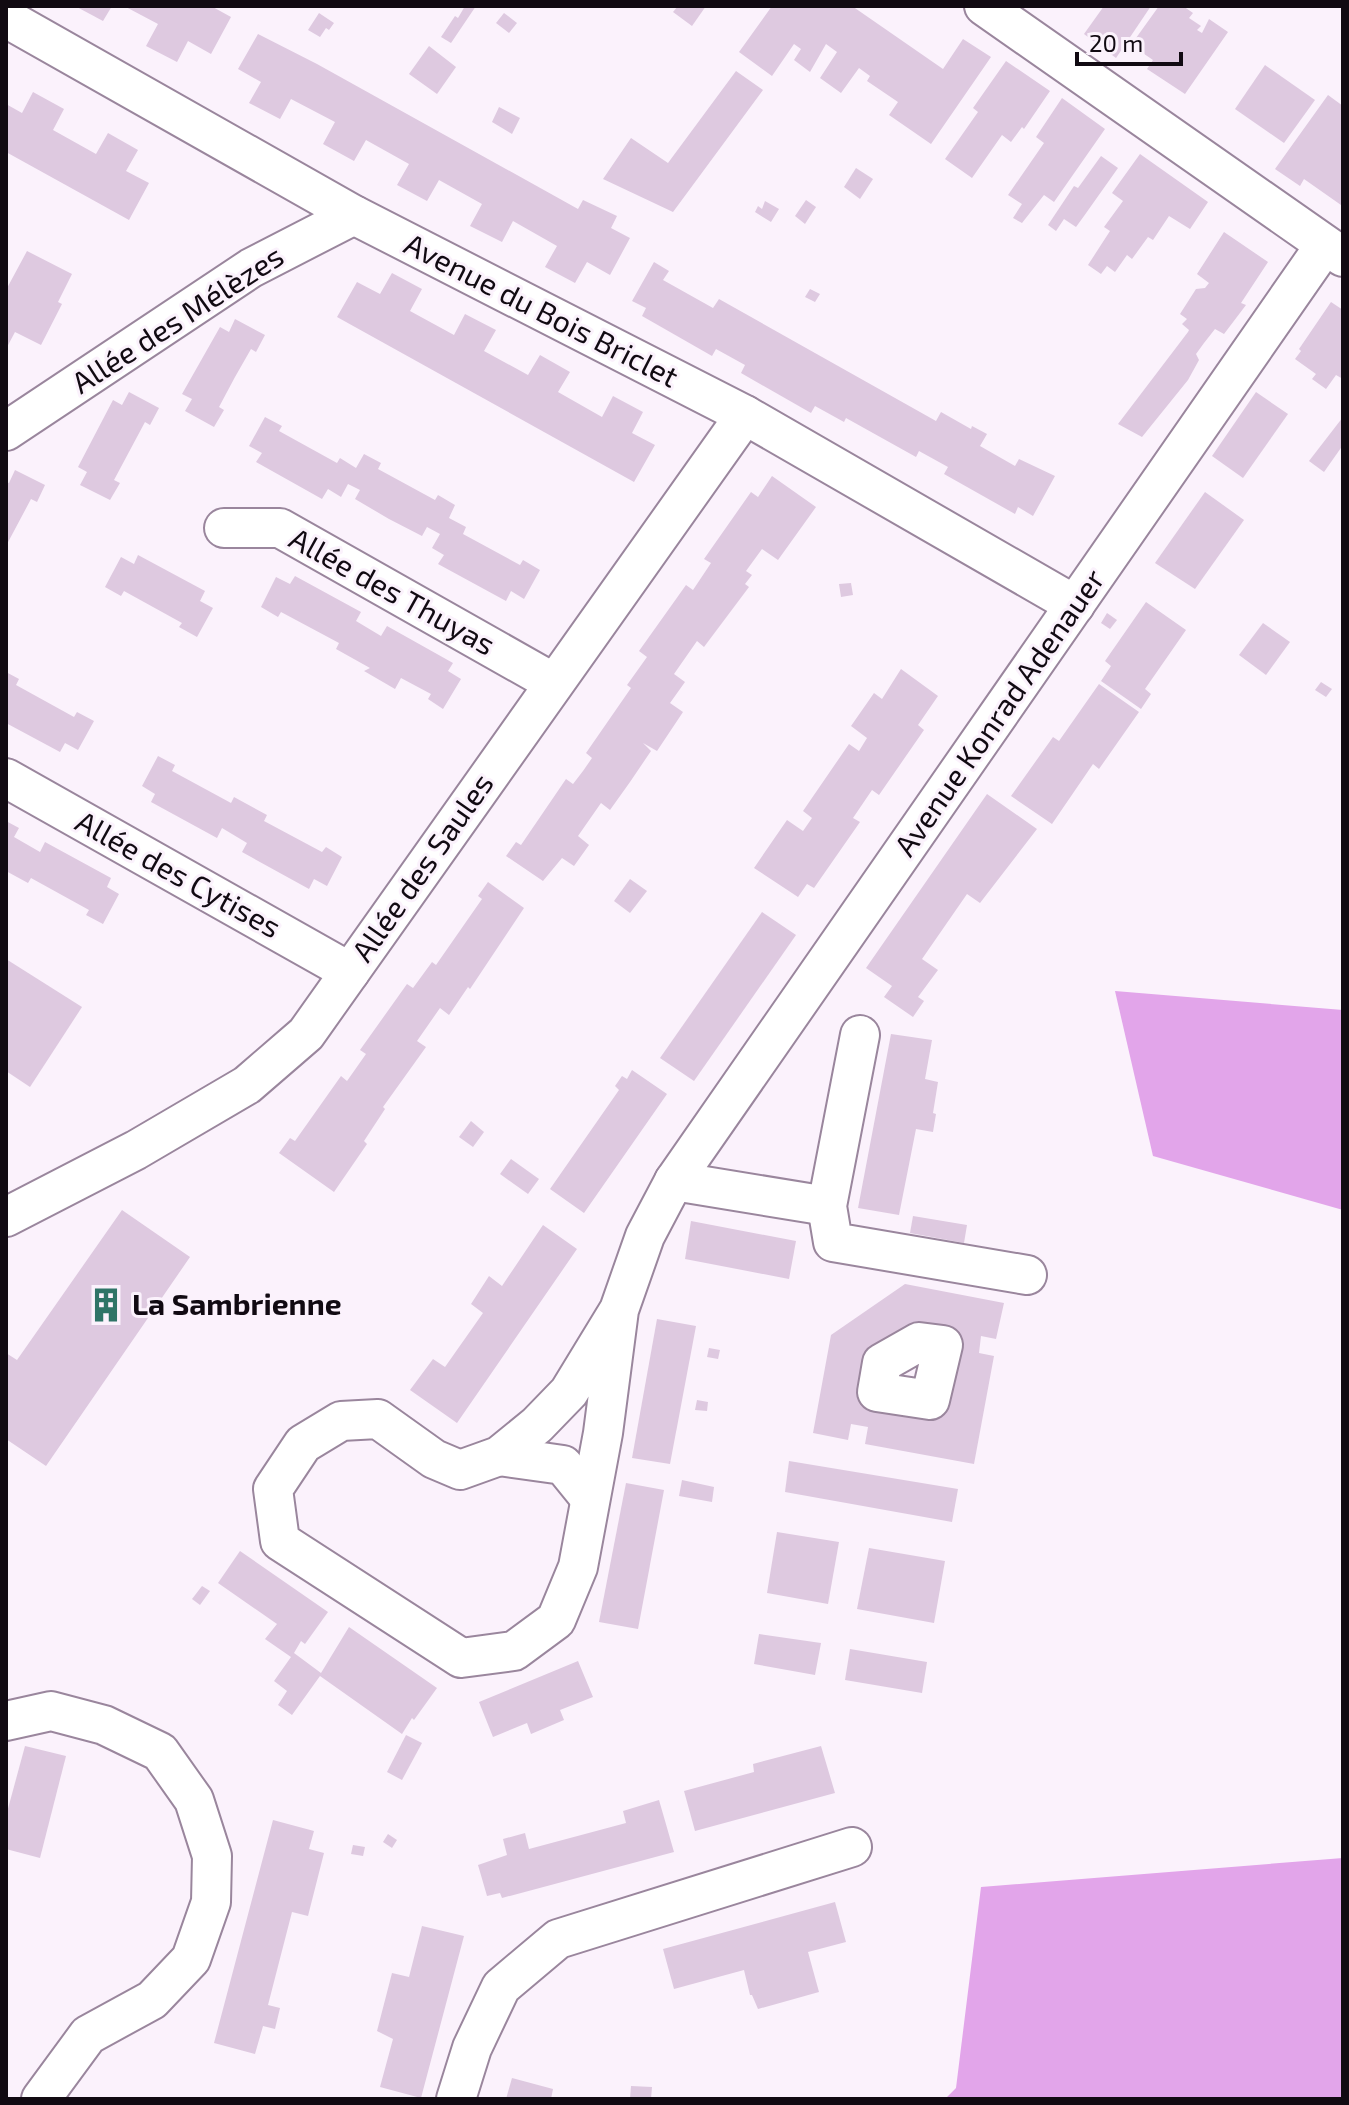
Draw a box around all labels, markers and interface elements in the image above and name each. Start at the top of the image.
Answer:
scale bar [1077,16,1181,66]
text: 20 m [1089,28,1143,57]
street label: Avenue du Bois Briclet [399,225,685,394]
street label: Allée des Mélèzes [65,237,289,400]
street label: Allée des Thuyas [284,519,502,662]
street label: Avenue Konrad Adenauer [886,562,1111,862]
street label: Allée des Saules [343,766,500,968]
street label: Allée des Cytises [70,802,288,944]
place label: La Sambrienne [132,1285,342,1321]
building icon: La Sambrienne [87,1286,125,1324]

